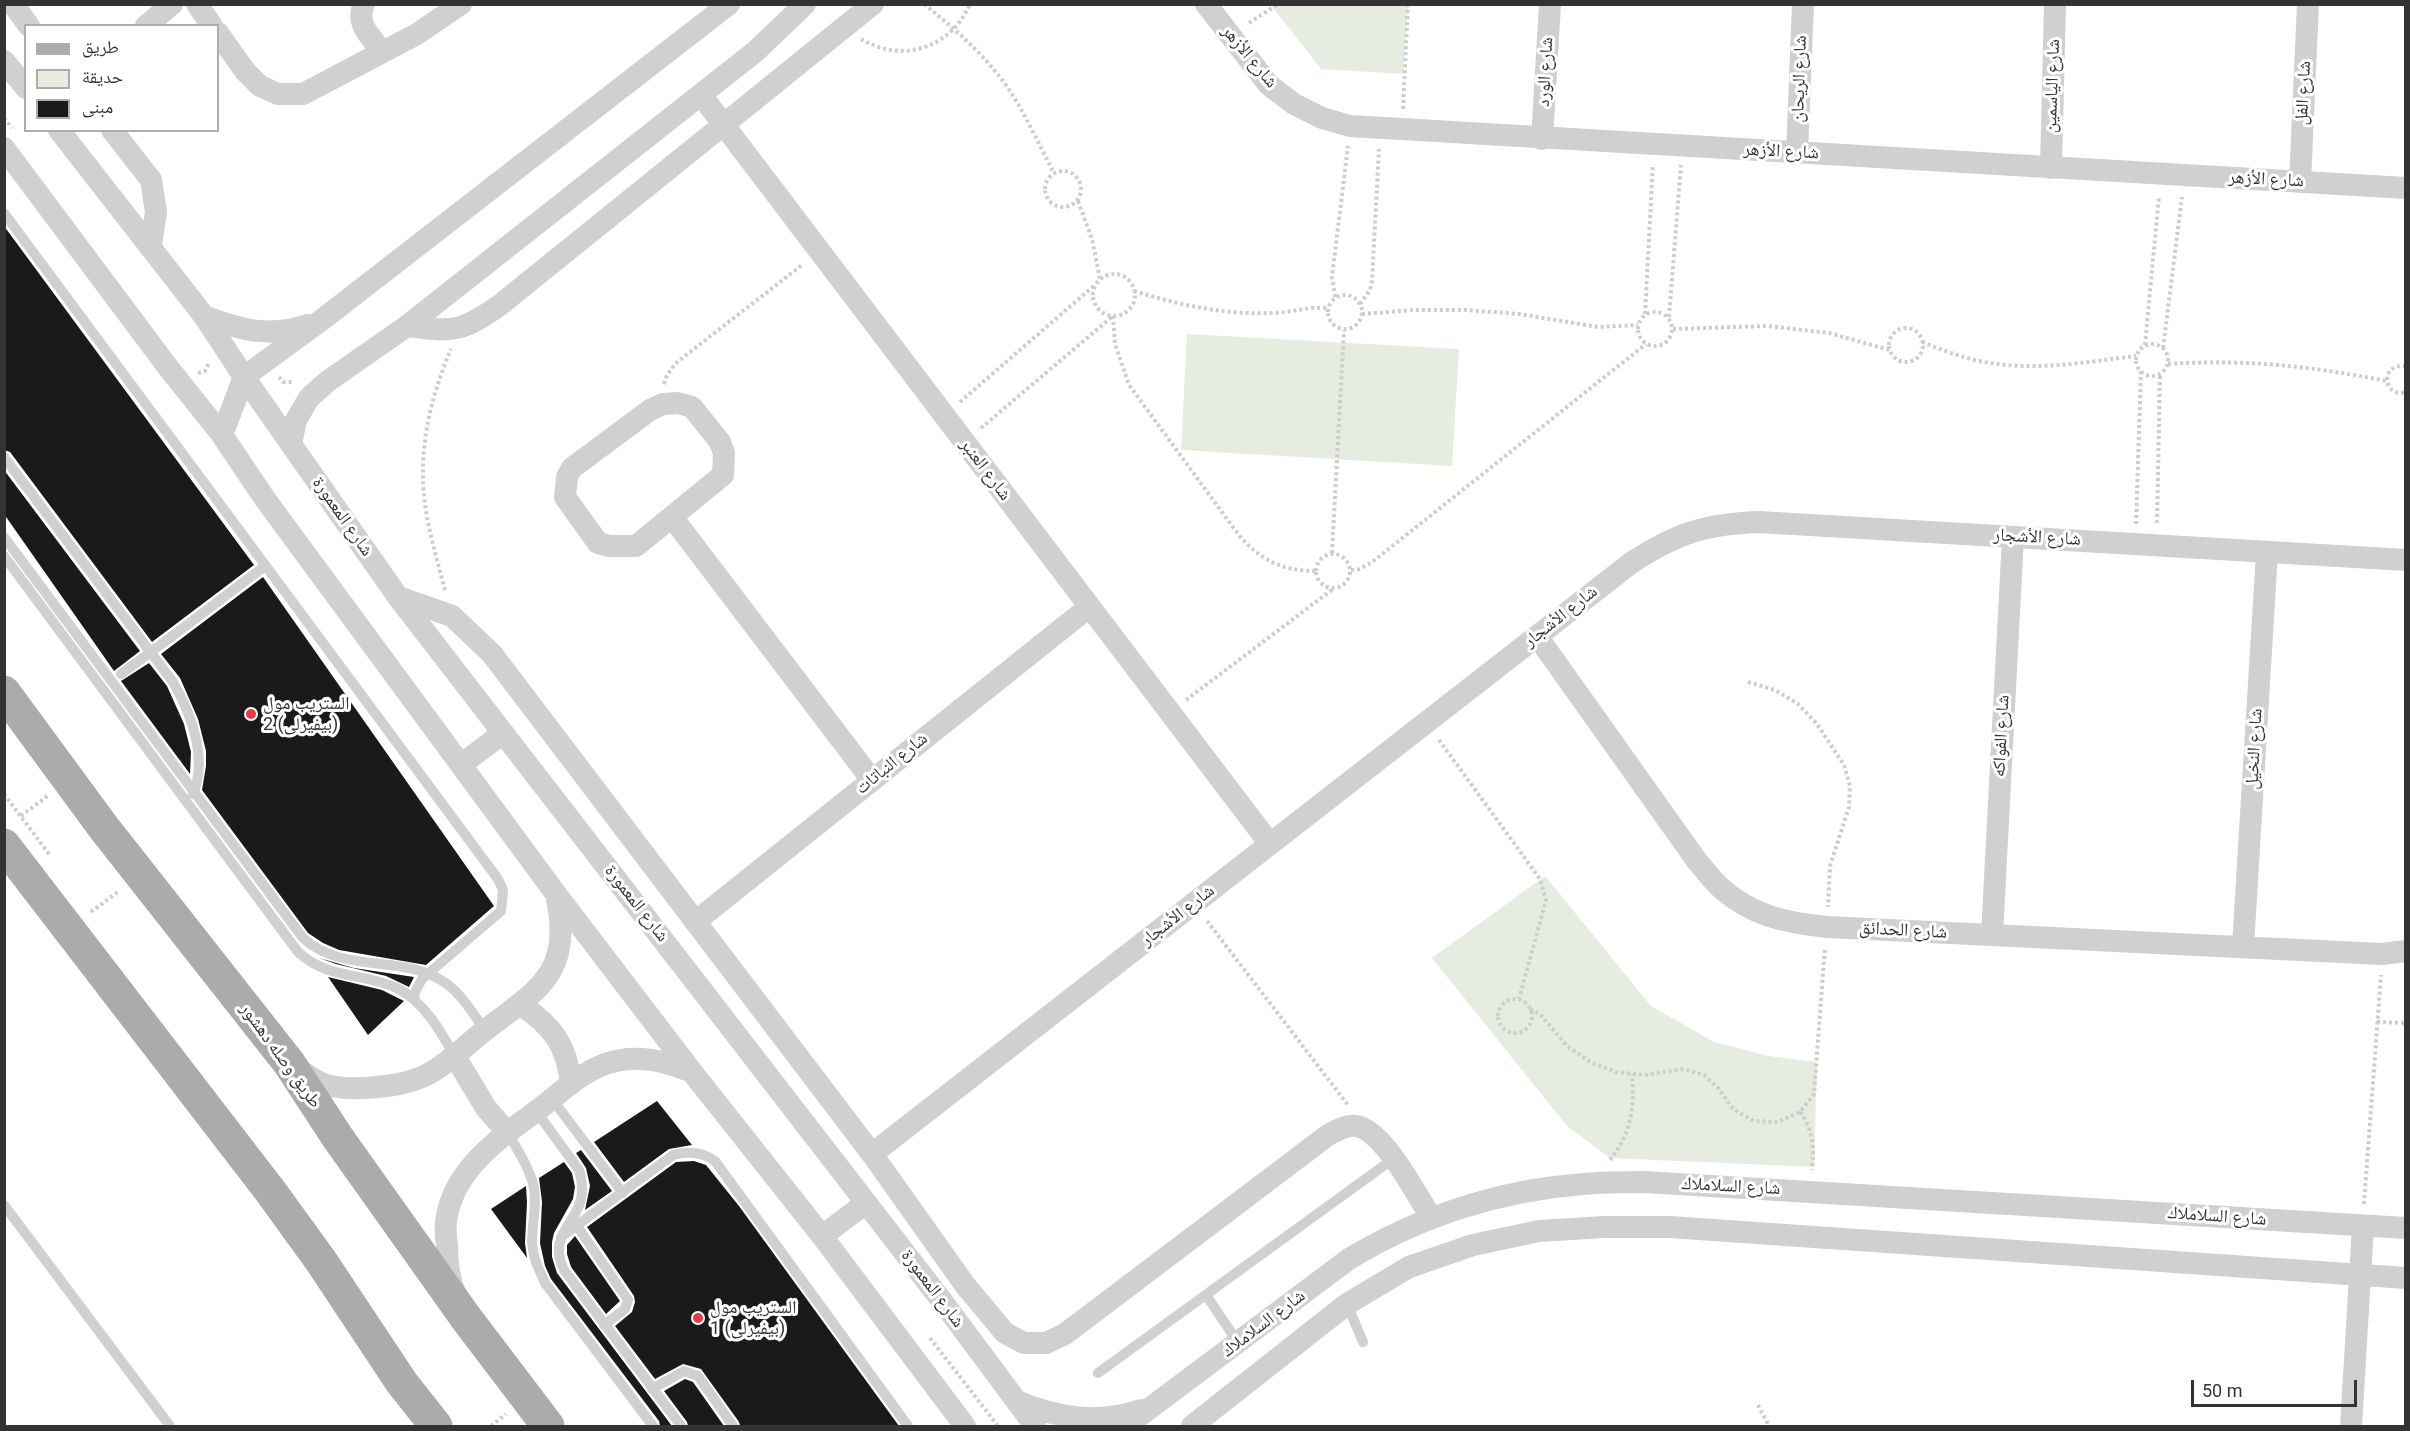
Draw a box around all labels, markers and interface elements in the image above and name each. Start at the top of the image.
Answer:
street label: شارع الأزهر [1216,21,1282,93]
legend [24,24,219,132]
street label: شارع الريحان [1788,35,1812,123]
text: طريق [82,36,119,57]
street label: شارع الورد [1533,37,1559,107]
street label: شارع الياسمين [2041,39,2065,133]
street label: شارع الفل [2292,60,2316,126]
text: حديقة [82,66,123,87]
text: مبنى [82,96,113,117]
street label: شارع الأزهر [1743,139,1819,165]
street label: شارع الأزهر [2228,167,2304,193]
street label: شارع العنبر [955,435,1015,505]
street label: شارع المعمورة [307,473,377,561]
street label: شارع الأشجار [1993,525,2081,551]
street label: شارع الأشجار [1520,582,1602,652]
place label: الستريب مول 2 (بيفيرلى) [263,693,349,736]
street label: شارع الفواكه [1989,694,2015,778]
marker: الستريب مول 2 (بيفيرلى) [244,707,258,721]
street label: شارع النخيل [2242,708,2268,790]
street label: شارع النباتات [852,728,932,800]
street label: شارع المعمورة [599,861,673,947]
street label: شارع الأشجار [1137,881,1219,951]
street label: شارع الحدائق [1858,918,1948,944]
street label: طريق وصله دهشور [235,999,325,1113]
street label: شارع السلاملاك [1681,1174,1781,1200]
street label: شارع السلاملاك [2167,1203,2267,1231]
street label: شارع المعمورة [896,1246,968,1332]
street label: شارع السلاملاك [1218,1286,1310,1362]
place label: الستريب مول 1 (بيفيرلى) [710,1297,796,1340]
marker: الستريب مول 1 (بيفيرلى) [691,1311,705,1325]
scale bar [2194,1368,2360,1406]
text: 50 m [2202,1380,2242,1401]

